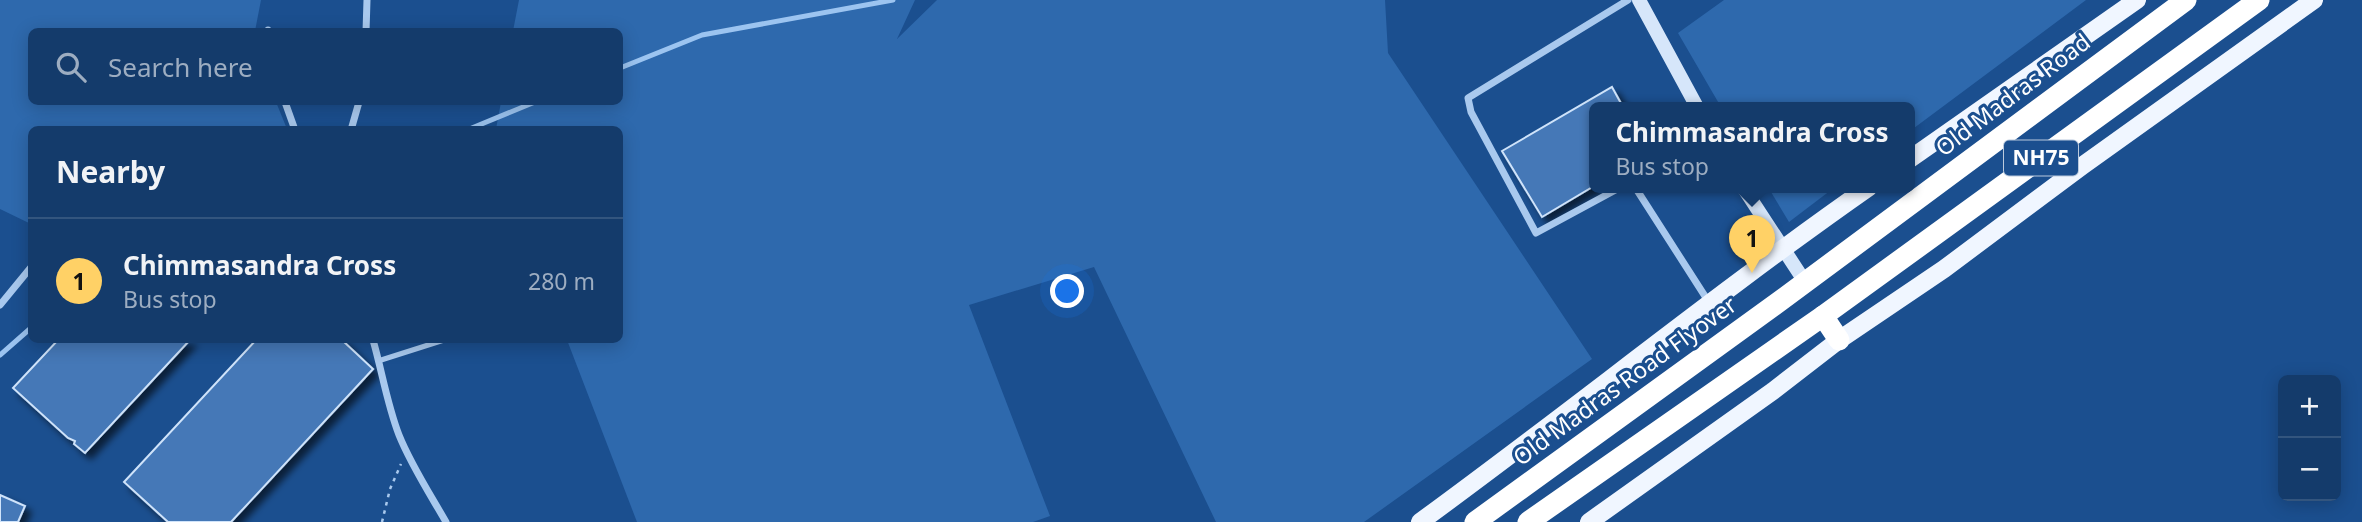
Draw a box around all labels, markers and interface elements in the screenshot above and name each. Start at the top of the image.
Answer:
street label: Old Madras Road [1928,25,2096,163]
search box [28,28,623,105]
icon: search [52,48,90,86]
text: Search here [108,49,253,85]
popup [1589,102,1915,193]
text: Chimmasandra Cross [1615,114,1889,150]
road number: NH75 [2004,140,2078,176]
text: Bus stop [1615,150,1709,182]
text: Nearby [56,151,165,192]
pin: 1 [1729,215,1775,273]
text: Chimmasandra Cross [123,247,396,283]
text: 1 [72,265,86,297]
text: 280 m [528,265,595,297]
your location [1050,274,1084,308]
text: Bus stop [123,283,217,315]
street label: Old Madras Road Flyover [1506,288,1743,472]
map controls [2278,375,2341,501]
button: + [2278,375,2341,438]
button: − [2278,438,2341,501]

